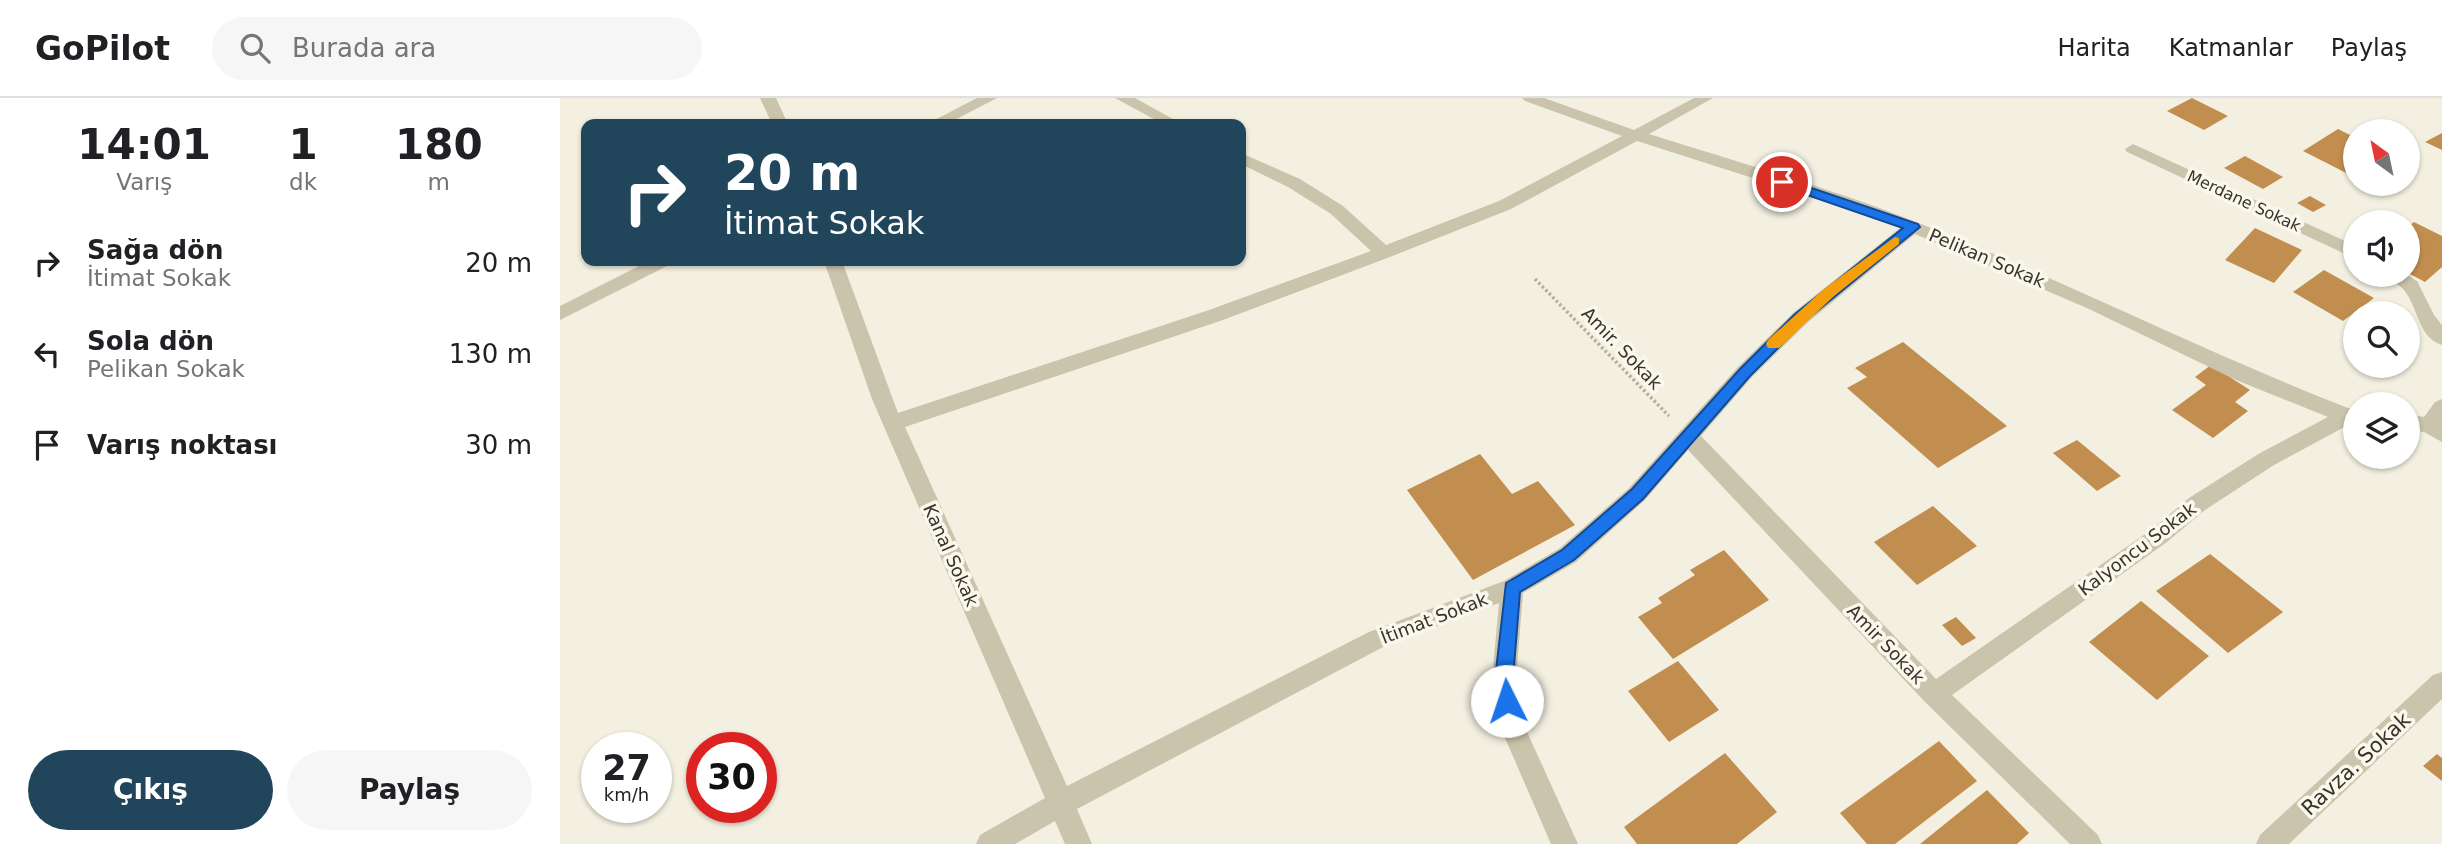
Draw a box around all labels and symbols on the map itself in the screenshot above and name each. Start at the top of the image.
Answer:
north arrow [2343,119,2420,196]
pin [1752,152,1812,212]
street label: Merdane Sokak [2184,166,2304,236]
street label: Pelikan Sokak [1926,224,2048,292]
street label: Amir. Sokak [1578,303,1667,394]
street label: Kalyoncu Sokak [2074,498,2200,600]
street label: Kanal Sokak [919,501,983,610]
street label: İtimat Sokak [1378,588,1491,648]
street label: Amir Sokak [1843,600,1929,688]
position arrow [1470,664,1544,738]
street label: Ravza. Sokak [2297,707,2416,820]
speed limit sign: 30 [686,732,777,823]

